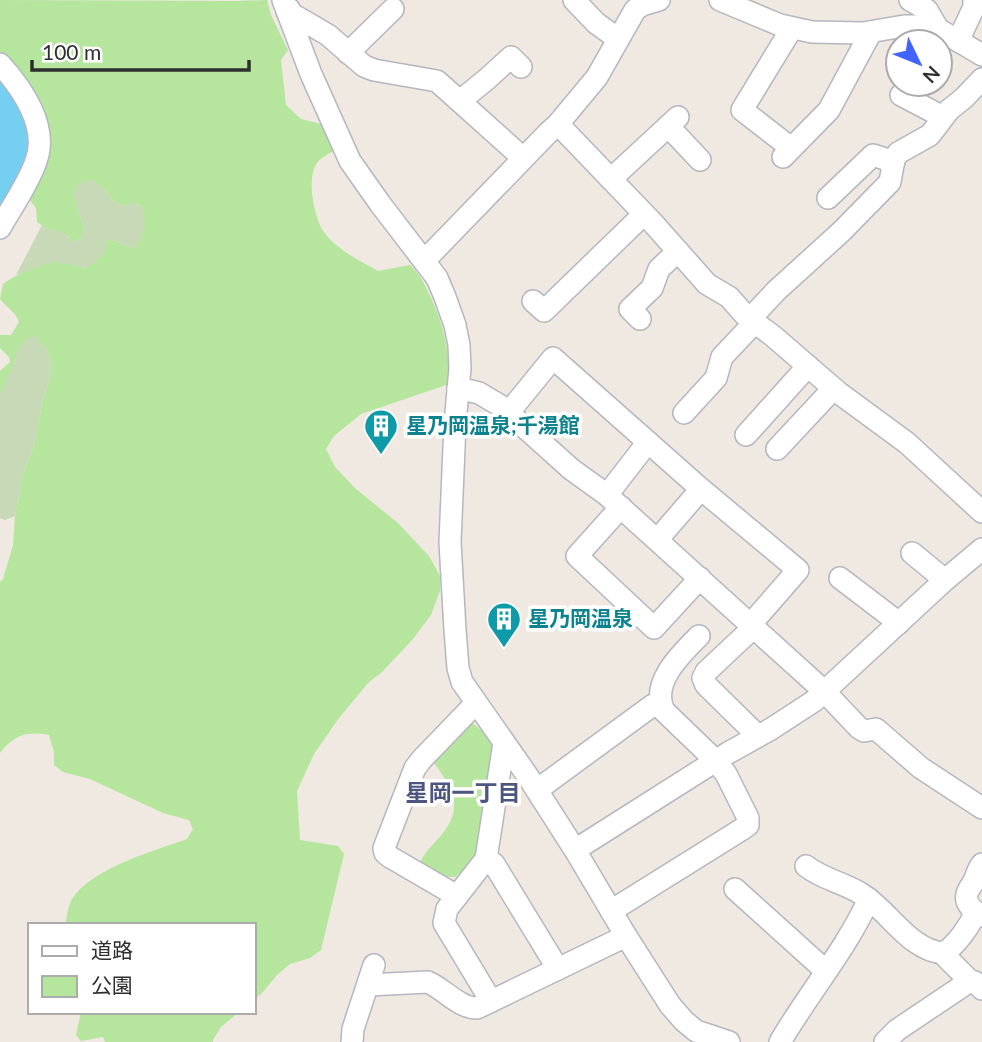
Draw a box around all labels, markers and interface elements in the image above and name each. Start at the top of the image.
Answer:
scale bar [32,28,248,72]
north arrow [884,28,954,98]
text: 100 m [42,39,101,64]
text: N [918,62,945,88]
building icon: 星乃岡温泉;千湯館 [362,407,400,456]
place label: 星乃岡温泉;千湯館 [406,412,580,437]
building icon: 星乃岡温泉 [485,600,523,649]
place label: 星乃岡温泉 [528,605,633,630]
district label: 星岡一丁目 [406,778,521,806]
legend [28,923,256,1014]
text: 道路 [91,937,133,962]
text: 公園 [91,972,133,997]

